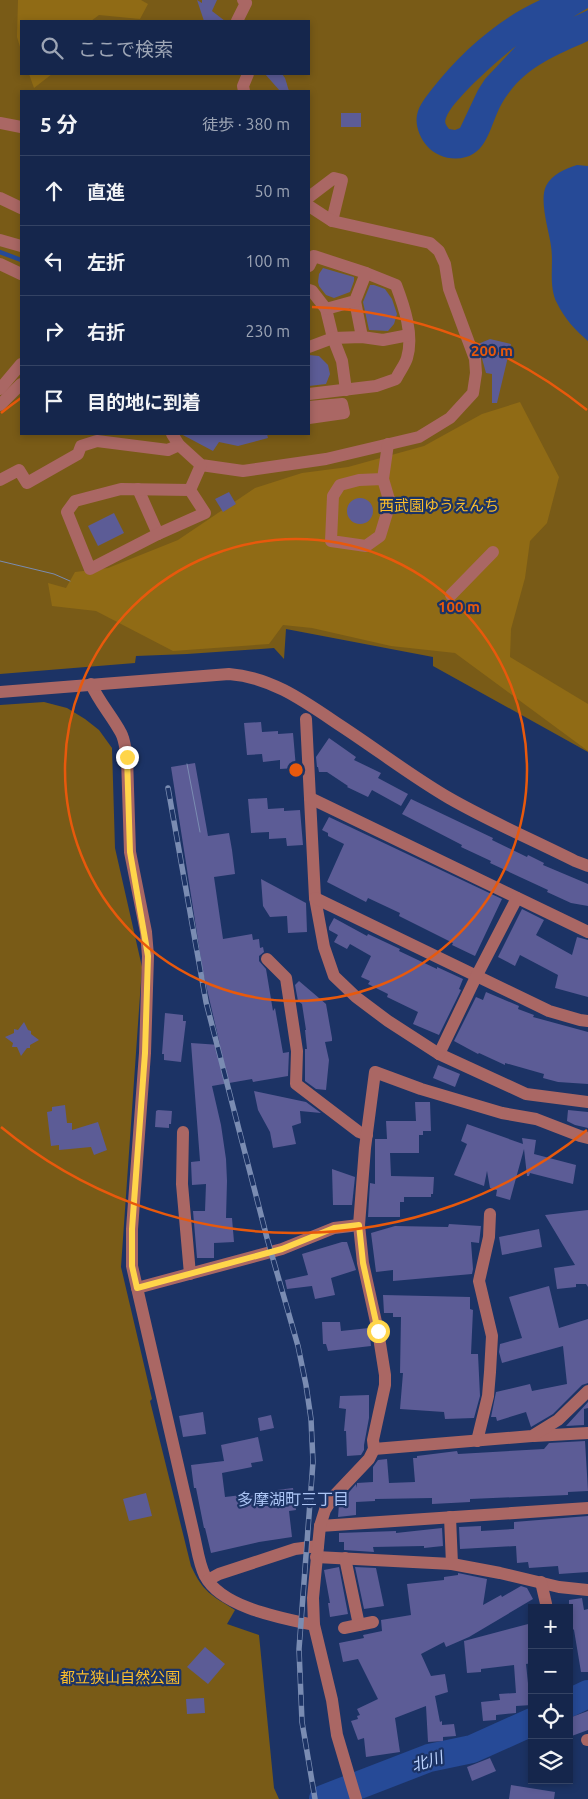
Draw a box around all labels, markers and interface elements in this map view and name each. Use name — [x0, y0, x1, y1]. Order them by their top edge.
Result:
search box — [20, 20, 310, 75]
icon: search — [38, 34, 66, 62]
text: ここで検索 — [78, 38, 173, 60]
text: 5 分 — [40, 112, 78, 136]
text: 徒歩 · 380 m — [202, 115, 290, 133]
icon: ahead — [40, 177, 68, 205]
text: 直進 — [87, 181, 125, 203]
text: 50 m — [254, 182, 290, 200]
icon: left — [40, 247, 68, 275]
text: 左折 — [87, 251, 125, 273]
text: 100 m — [245, 252, 290, 270]
icon: right — [40, 317, 68, 345]
text: 右折 — [87, 321, 125, 343]
text: 230 m — [245, 322, 290, 340]
text: 200 m — [471, 342, 513, 359]
icon: arrive — [40, 387, 68, 415]
text: 目的地に到着 — [87, 391, 201, 413]
park label: 西武園ゆうえんち — [379, 497, 499, 514]
text: 100 m — [438, 598, 480, 615]
route end — [116, 746, 139, 769]
centre of rings — [287, 761, 305, 779]
route start — [367, 1320, 390, 1343]
district label: 多摩湖町三丁目 — [237, 1490, 349, 1508]
map controls — [528, 1604, 573, 1784]
button: + — [528, 1604, 573, 1649]
button: − — [528, 1649, 573, 1694]
park label: 都立狭山自然公園 — [60, 1669, 180, 1686]
button: locate — [528, 1694, 573, 1739]
button: layers — [528, 1739, 573, 1784]
water label: 北川 — [409, 1747, 447, 1774]

